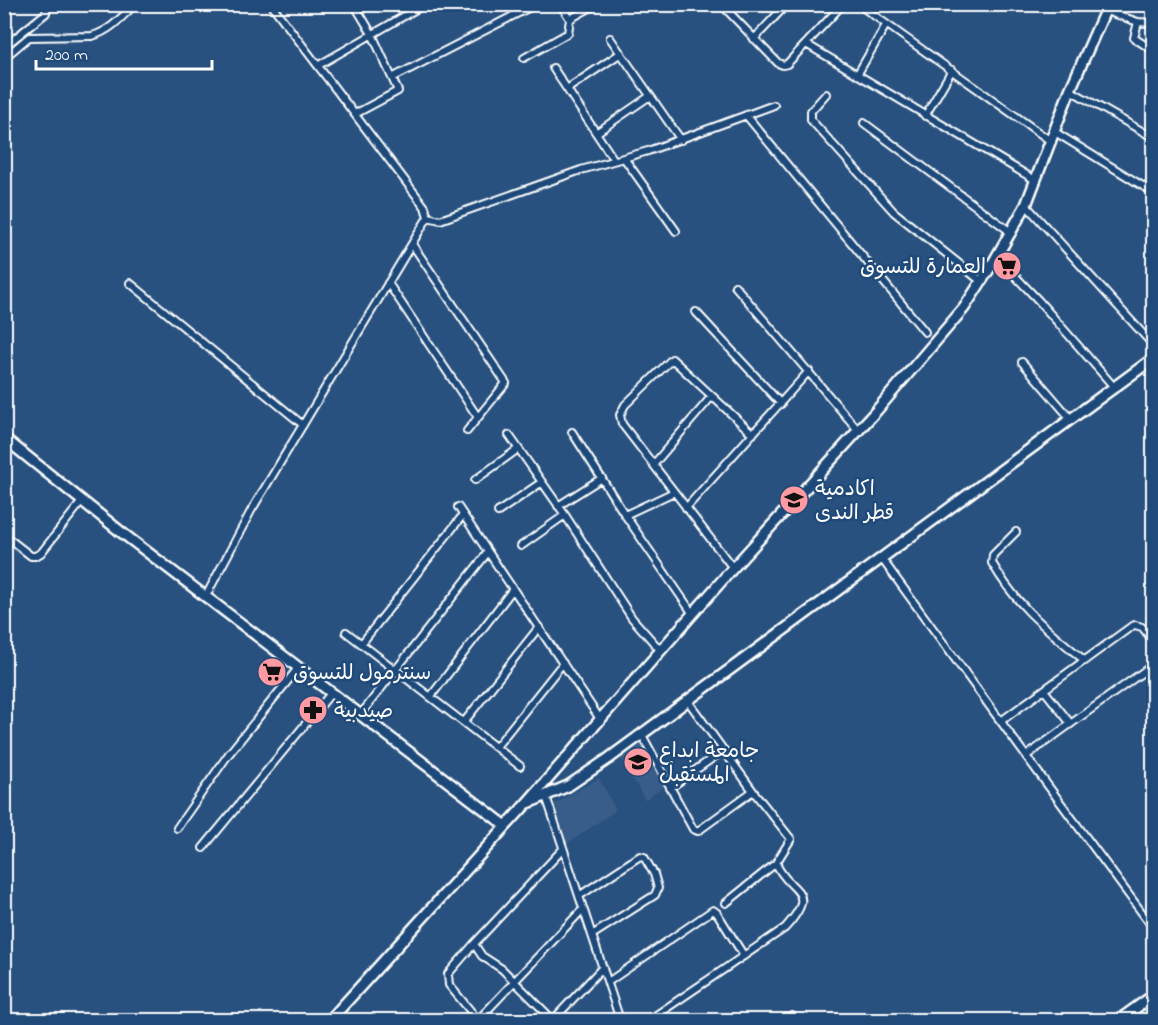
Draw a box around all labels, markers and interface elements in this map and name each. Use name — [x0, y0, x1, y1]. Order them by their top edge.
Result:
scale bar — [36, 33, 212, 71]
text: 200 m — [45, 43, 88, 69]
supermarket icon: العمارة للتسوق — [991, 250, 1023, 282]
place label: العمارة للتسوق — [860, 253, 986, 283]
place label: اكادمية قطر الندى — [815, 475, 894, 529]
school or university icon: اكادمية قطر الندى — [778, 484, 810, 516]
supermarket icon: سنترمول للتسوق — [256, 656, 288, 688]
place label: سنترمول للتسوق — [293, 659, 431, 689]
pharmacy icon: صيدبية — [297, 694, 329, 726]
place label: صيدبية — [334, 697, 393, 727]
place label: جامعة ابداع المستقبل — [659, 737, 759, 791]
school or university icon: جامعة ابداع المستقبل — [622, 746, 654, 778]

